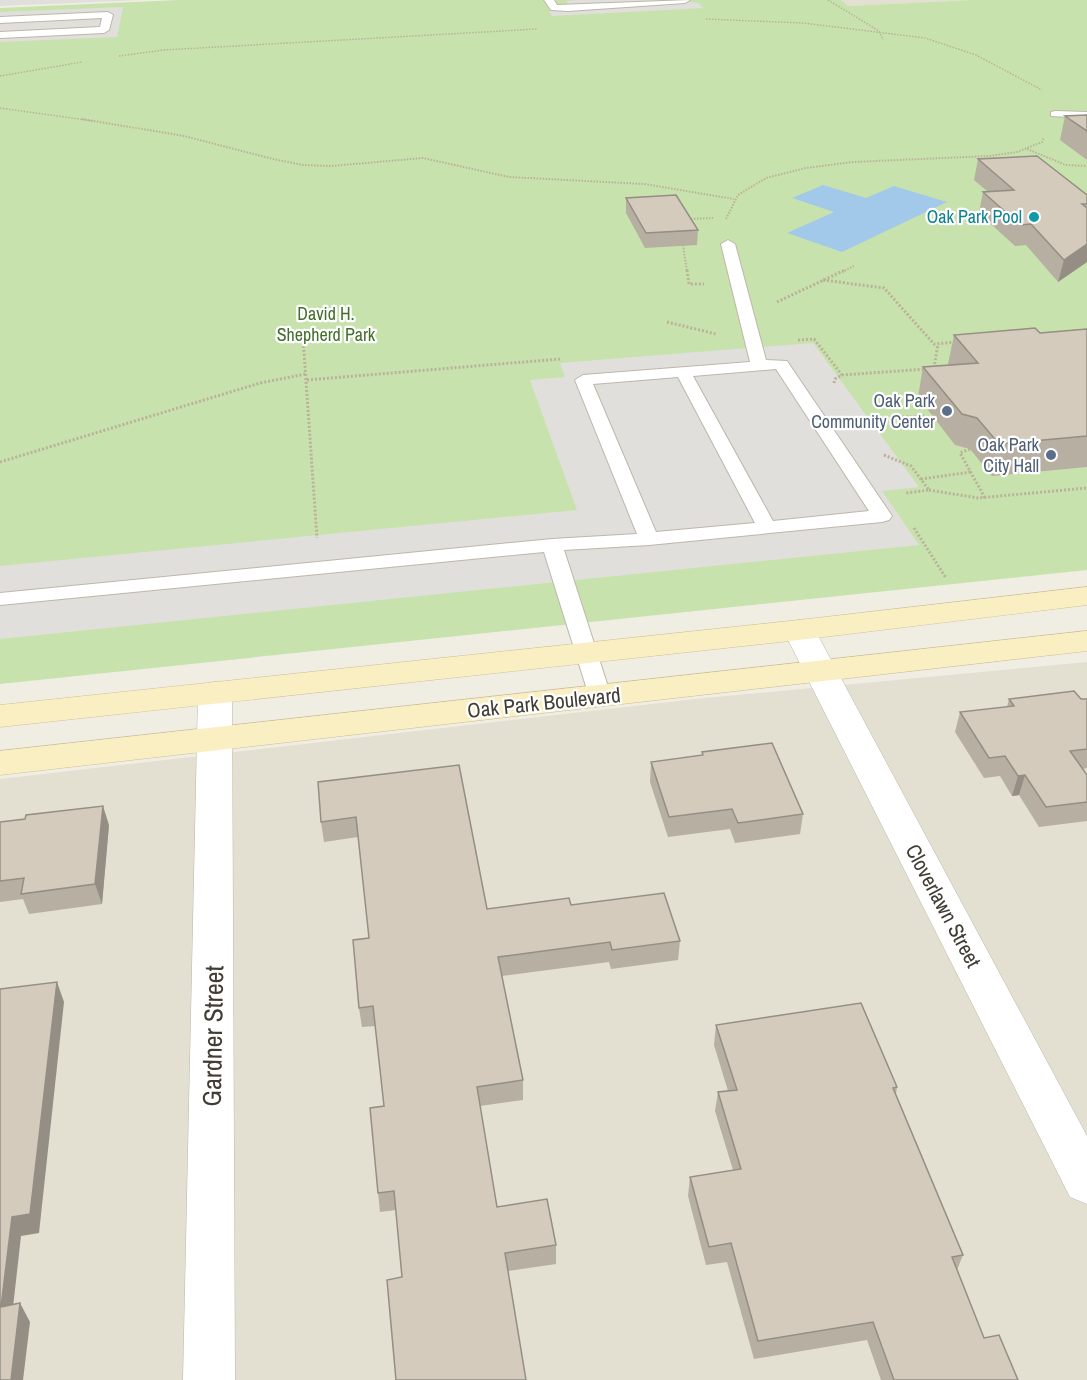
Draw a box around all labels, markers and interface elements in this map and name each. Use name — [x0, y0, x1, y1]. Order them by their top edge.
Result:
place label: Oak Park Pool — [927, 204, 1022, 229]
marker: Oak Park Pool — [1027, 210, 1041, 224]
park label: David H. Shepherd Park — [277, 301, 376, 347]
place label: Oak Park Community Center — [811, 388, 936, 434]
marker: Oak Park Community Center — [940, 404, 954, 418]
place label: Oak Park City Hall — [977, 432, 1040, 478]
marker: Oak Park City Hall — [1044, 448, 1058, 462]
street label: Oak Park Boulevard — [466, 680, 622, 725]
street label: Cloverlawn Street — [899, 839, 988, 973]
street label: Gardner Street — [194, 965, 231, 1107]

